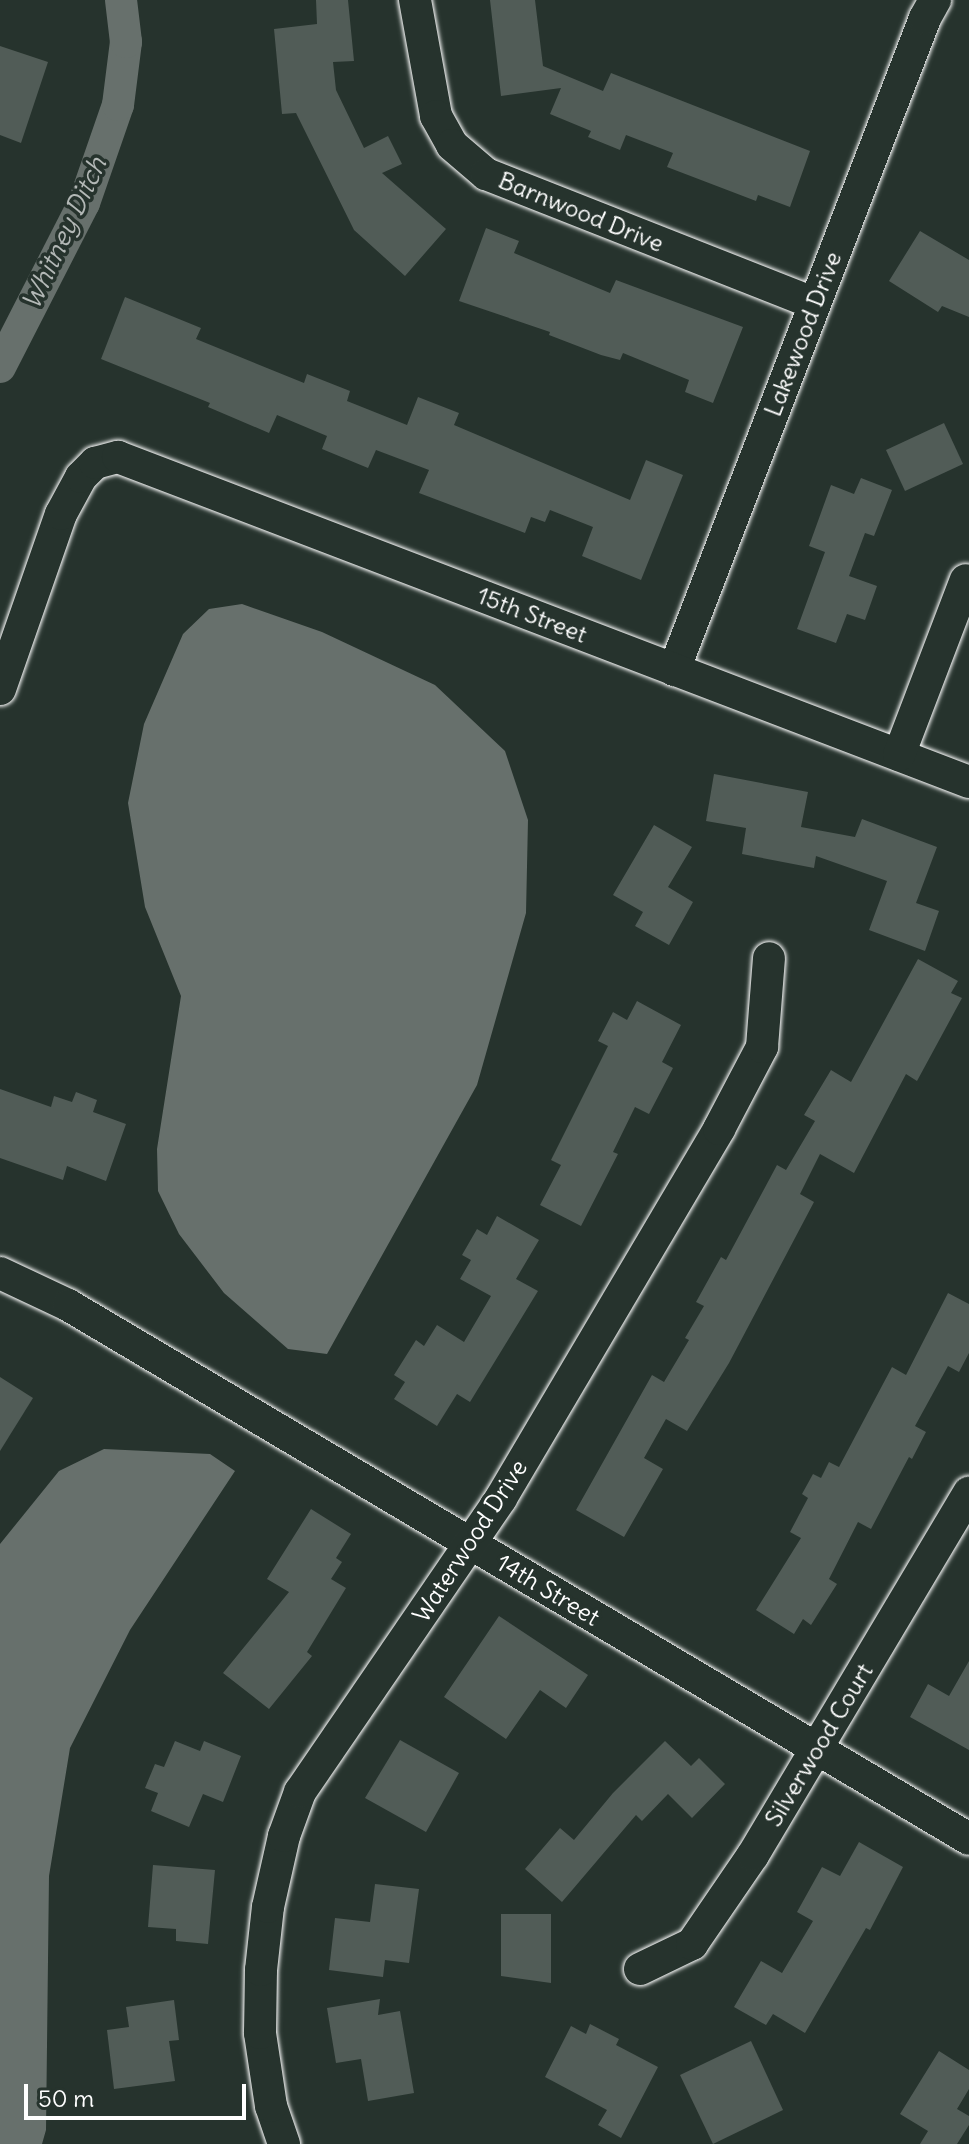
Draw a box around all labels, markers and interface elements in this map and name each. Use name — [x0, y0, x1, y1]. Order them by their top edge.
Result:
water label: Whitney Ditch — [15, 152, 113, 314]
street label: Barnwood Drive — [494, 166, 668, 258]
street label: Lakewood Drive — [758, 248, 848, 420]
street label: 15th Street — [473, 581, 591, 649]
street label: Waterwood Drive — [407, 1454, 533, 1628]
street label: 14th Street — [491, 1548, 605, 1632]
street label: Silverwood Court — [759, 1658, 879, 1832]
scale bar — [28, 2068, 250, 2118]
text: 50 m — [38, 2083, 94, 2113]

